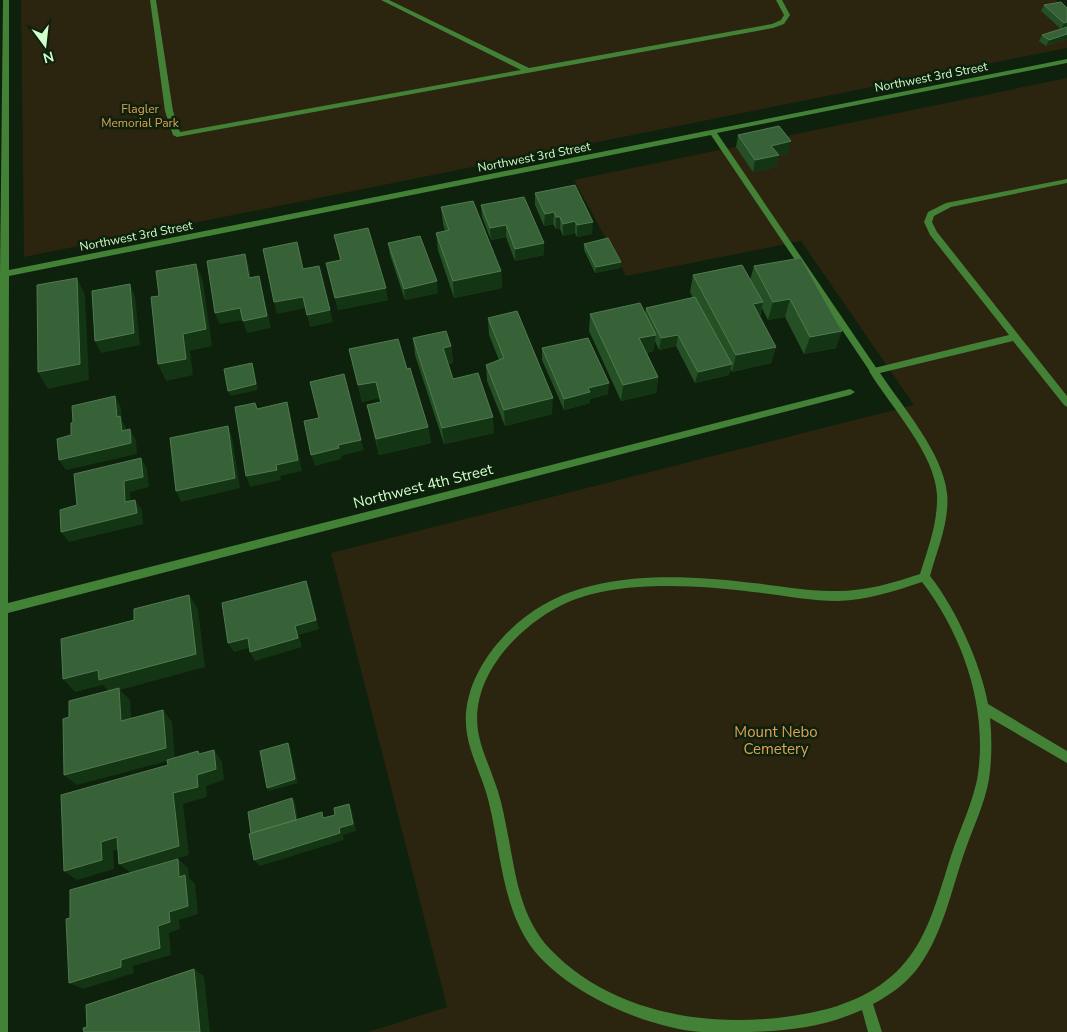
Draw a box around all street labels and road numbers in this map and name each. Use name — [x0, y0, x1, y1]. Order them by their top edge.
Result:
street label: Northwest 3rd Street — [873, 58, 990, 96]
street label: Northwest 3rd Street — [476, 138, 593, 176]
street label: Northwest 3rd Street — [78, 217, 195, 255]
street label: Northwest 4th Street — [351, 459, 496, 513]

